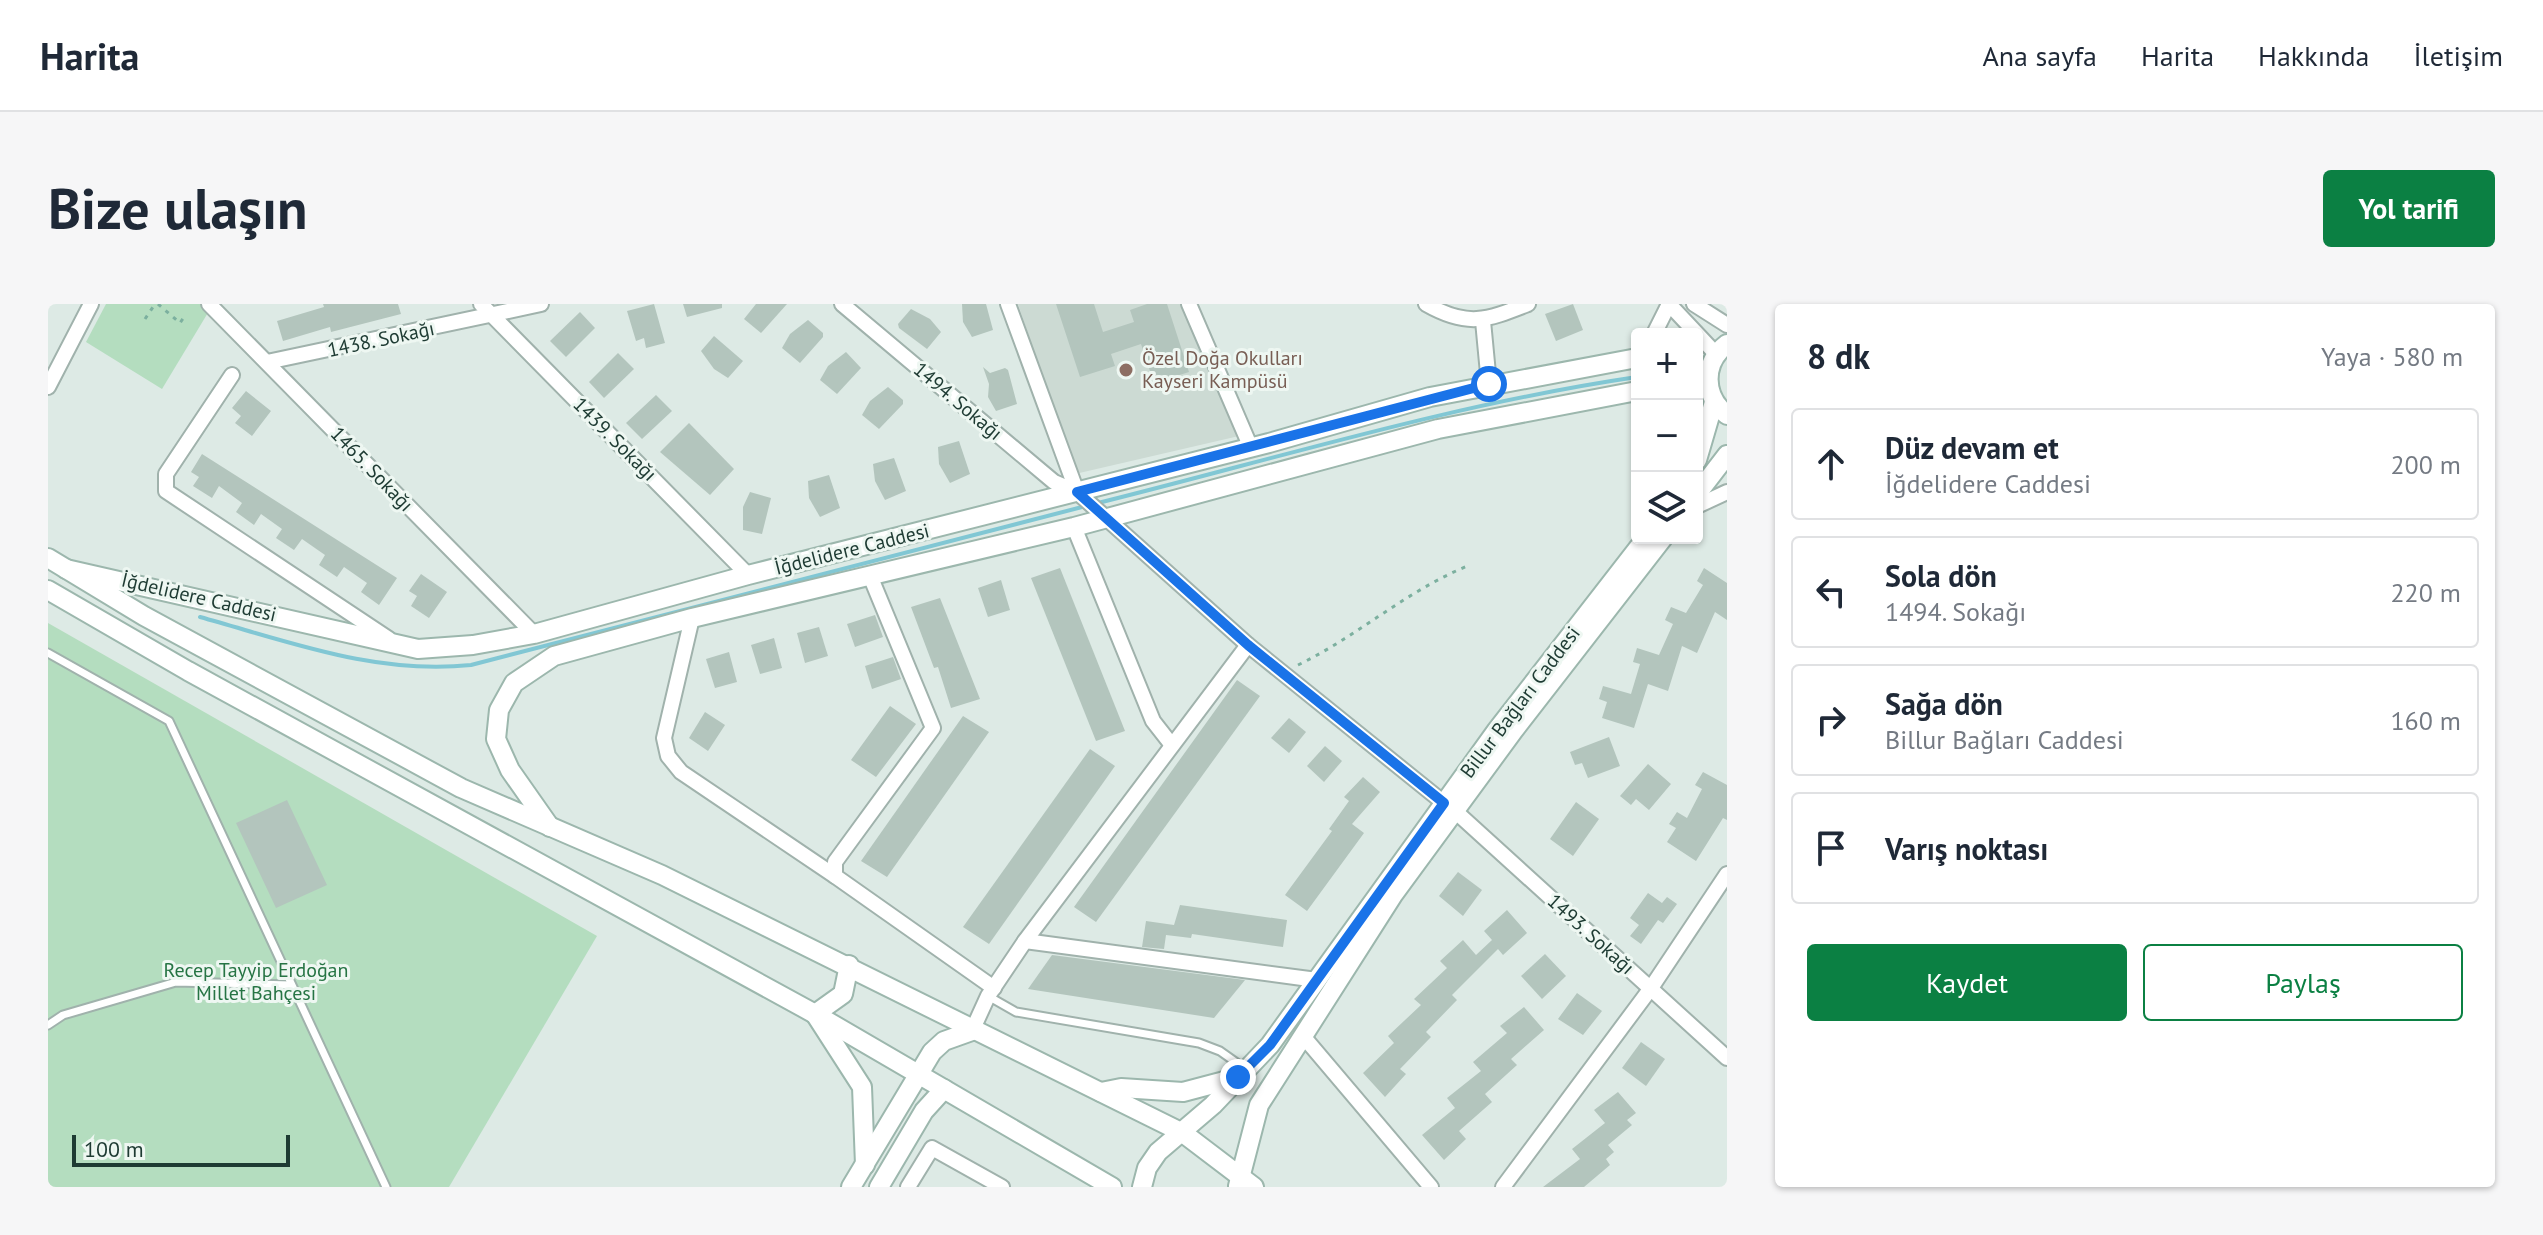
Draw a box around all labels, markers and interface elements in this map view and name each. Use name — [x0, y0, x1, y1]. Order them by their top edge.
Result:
text: Harita — [40, 31, 139, 80]
text: Ana sayfa — [1982, 37, 2097, 74]
text: Harita — [2141, 37, 2214, 74]
text: Hakkında — [2258, 37, 2369, 74]
text: İletişim — [2413, 37, 2503, 74]
button: Yol tarifi — [2323, 170, 2495, 247]
text: Bize ulaşın — [48, 172, 308, 244]
street label: 1438. Sokağı — [325, 315, 437, 363]
map controls — [1631, 328, 1703, 544]
button: + — [1631, 328, 1703, 400]
text: 8 dk — [1807, 334, 1870, 378]
text: Yaya · 580 m — [2321, 340, 2463, 373]
place label: Özel Doğa Okulları Kayseri Kampüsü — [1142, 345, 1303, 394]
street label: 1494. Sokağı — [908, 356, 1008, 446]
marker: Özel Doğa Okulları Kayseri Kampüsü — [1117, 361, 1135, 379]
route start — [1471, 366, 1507, 402]
street label: 1439. Sokağı — [567, 391, 663, 487]
button: − — [1631, 400, 1703, 472]
street label: 1465. Sokağı — [325, 421, 419, 517]
text: Düz devam et — [1885, 428, 2059, 467]
icon: ahead — [1809, 442, 1853, 486]
text: 200 m — [2390, 448, 2461, 481]
text: İğdelidere Caddesi — [1885, 467, 2091, 500]
button: layers — [1631, 472, 1703, 544]
street label: İğdelidere Caddesi — [772, 517, 932, 581]
text: Sola dön — [1885, 556, 1997, 595]
street label: İğdelidere Caddesi — [119, 567, 279, 627]
icon: left — [1809, 570, 1853, 614]
text: 220 m — [2390, 576, 2461, 609]
text: 1494. Sokağı — [1885, 595, 2026, 628]
street label: Billur Bağları Caddesi — [1454, 621, 1586, 783]
text: Sağa dön — [1885, 684, 2003, 723]
icon: right — [1809, 698, 1853, 742]
text: 160 m — [2390, 704, 2461, 737]
text: Billur Bağları Caddesi — [1885, 723, 2124, 756]
icon: arrive — [1809, 826, 1853, 870]
text: Varış noktası — [1885, 829, 2048, 868]
street label: 1493. Sokağı — [1542, 888, 1640, 980]
button: Kaydet — [1807, 944, 2127, 1021]
button: Paylaş — [2143, 944, 2463, 1021]
park label: Recep Tayyip Erdoğan Millet Bahçesi — [164, 957, 348, 1006]
route end — [1220, 1059, 1256, 1095]
scale bar — [72, 1131, 290, 1167]
text: 100 m — [84, 1135, 144, 1163]

